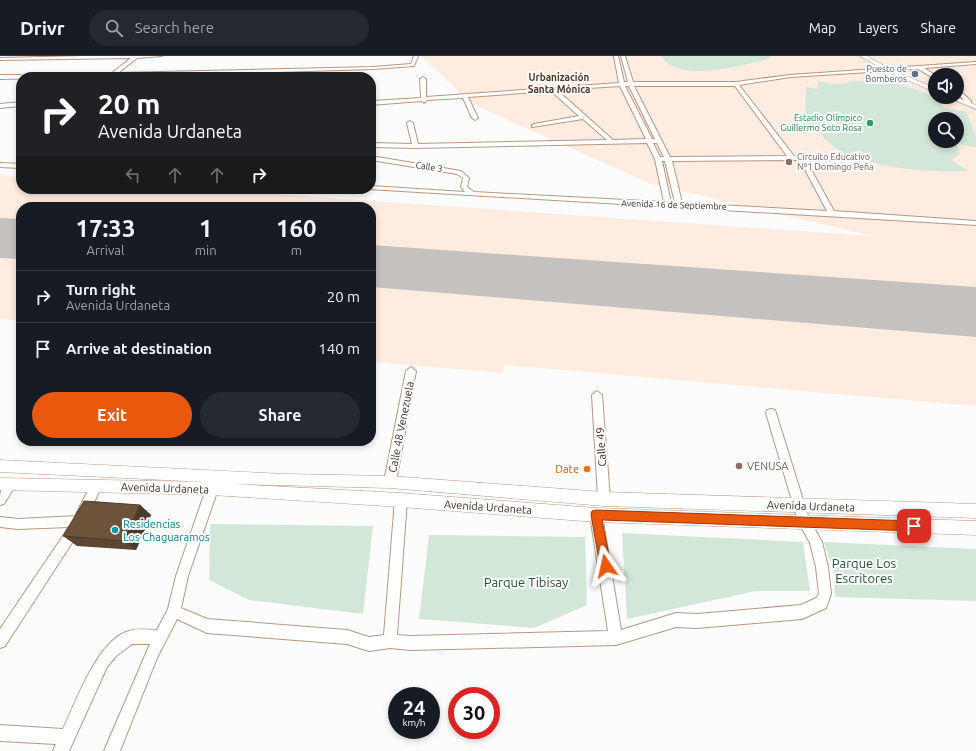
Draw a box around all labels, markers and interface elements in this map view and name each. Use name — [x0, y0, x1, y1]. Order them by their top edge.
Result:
search box — [89, 10, 369, 46]
text: Drivr — [20, 17, 65, 39]
icon: search — [103, 17, 125, 39]
text: Search here — [135, 19, 214, 36]
text: Map — [809, 20, 836, 36]
text: Layers — [858, 20, 898, 36]
text: Share — [920, 20, 956, 36]
place label: Puesto de Bomberos — [865, 64, 907, 84]
map controls — [928, 68, 964, 148]
button: sound — [928, 68, 964, 104]
marker: Puesto de Bomberos — [910, 69, 920, 79]
district label: Urbanización Santa Mónica — [528, 72, 590, 95]
icon: right — [32, 88, 84, 140]
text: 20 m — [98, 88, 160, 119]
button: search — [928, 112, 964, 148]
place label: Estadio Olímpico Guillermo Soto Rosa — [780, 113, 862, 133]
marker: Estadio Olímpico Guillermo Soto Rosa — [865, 118, 875, 128]
text: Avenida Urdaneta — [98, 121, 242, 141]
place label: Circuito Educativo Nº1 Domingo Peña — [797, 152, 874, 172]
marker: Circuito Educativo Nº1 Domingo Peña — [784, 157, 794, 167]
street label: Calle 3 — [415, 160, 443, 174]
icon: left — [122, 164, 144, 186]
icon: ahead — [164, 164, 186, 186]
icon: ahead — [206, 164, 228, 186]
icon: right — [248, 164, 270, 186]
street label: Avenida 16 de Septiembre — [621, 198, 727, 212]
text: 17:33 — [75, 215, 135, 242]
text: 1 — [199, 215, 212, 242]
text: 160 — [276, 215, 317, 242]
text: Arrival — [86, 243, 124, 257]
text: min — [195, 243, 217, 257]
text: m — [291, 243, 302, 257]
text: Turn right — [66, 281, 136, 298]
icon: right — [32, 286, 54, 308]
text: 20 m — [327, 288, 360, 305]
text: Avenida Urdaneta — [66, 298, 170, 312]
icon: arrive — [32, 338, 54, 360]
text: Arrive at destination — [66, 340, 212, 357]
text: 140 m — [318, 340, 360, 357]
street label: Calle 48 Venezuela — [386, 380, 416, 474]
button: Exit — [32, 392, 192, 438]
button: Share — [200, 392, 360, 438]
street label: Calle 49 — [594, 427, 608, 467]
place label: VENUSA — [747, 460, 789, 472]
marker: VENUSA — [734, 461, 744, 471]
place label: Date — [555, 463, 579, 475]
marker: Date — [582, 464, 592, 474]
street label: Avenida Urdaneta — [121, 480, 209, 496]
street label: Avenida Urdaneta — [444, 498, 532, 516]
street label: Avenida Urdaneta — [767, 498, 855, 514]
pin — [897, 509, 931, 543]
icon: arrive — [903, 515, 925, 537]
place label: Residencias Los Chaguaramos — [123, 518, 210, 543]
marker: Residencias Los Chaguaramos — [110, 525, 120, 535]
position arrow — [585, 545, 627, 587]
park label: Parque Los Escritores — [832, 556, 896, 585]
park label: Parque Tibisay — [484, 575, 568, 589]
speed limit sign: 30 — [448, 687, 500, 739]
text: 24 — [403, 696, 425, 719]
text: km/h — [402, 717, 426, 728]

